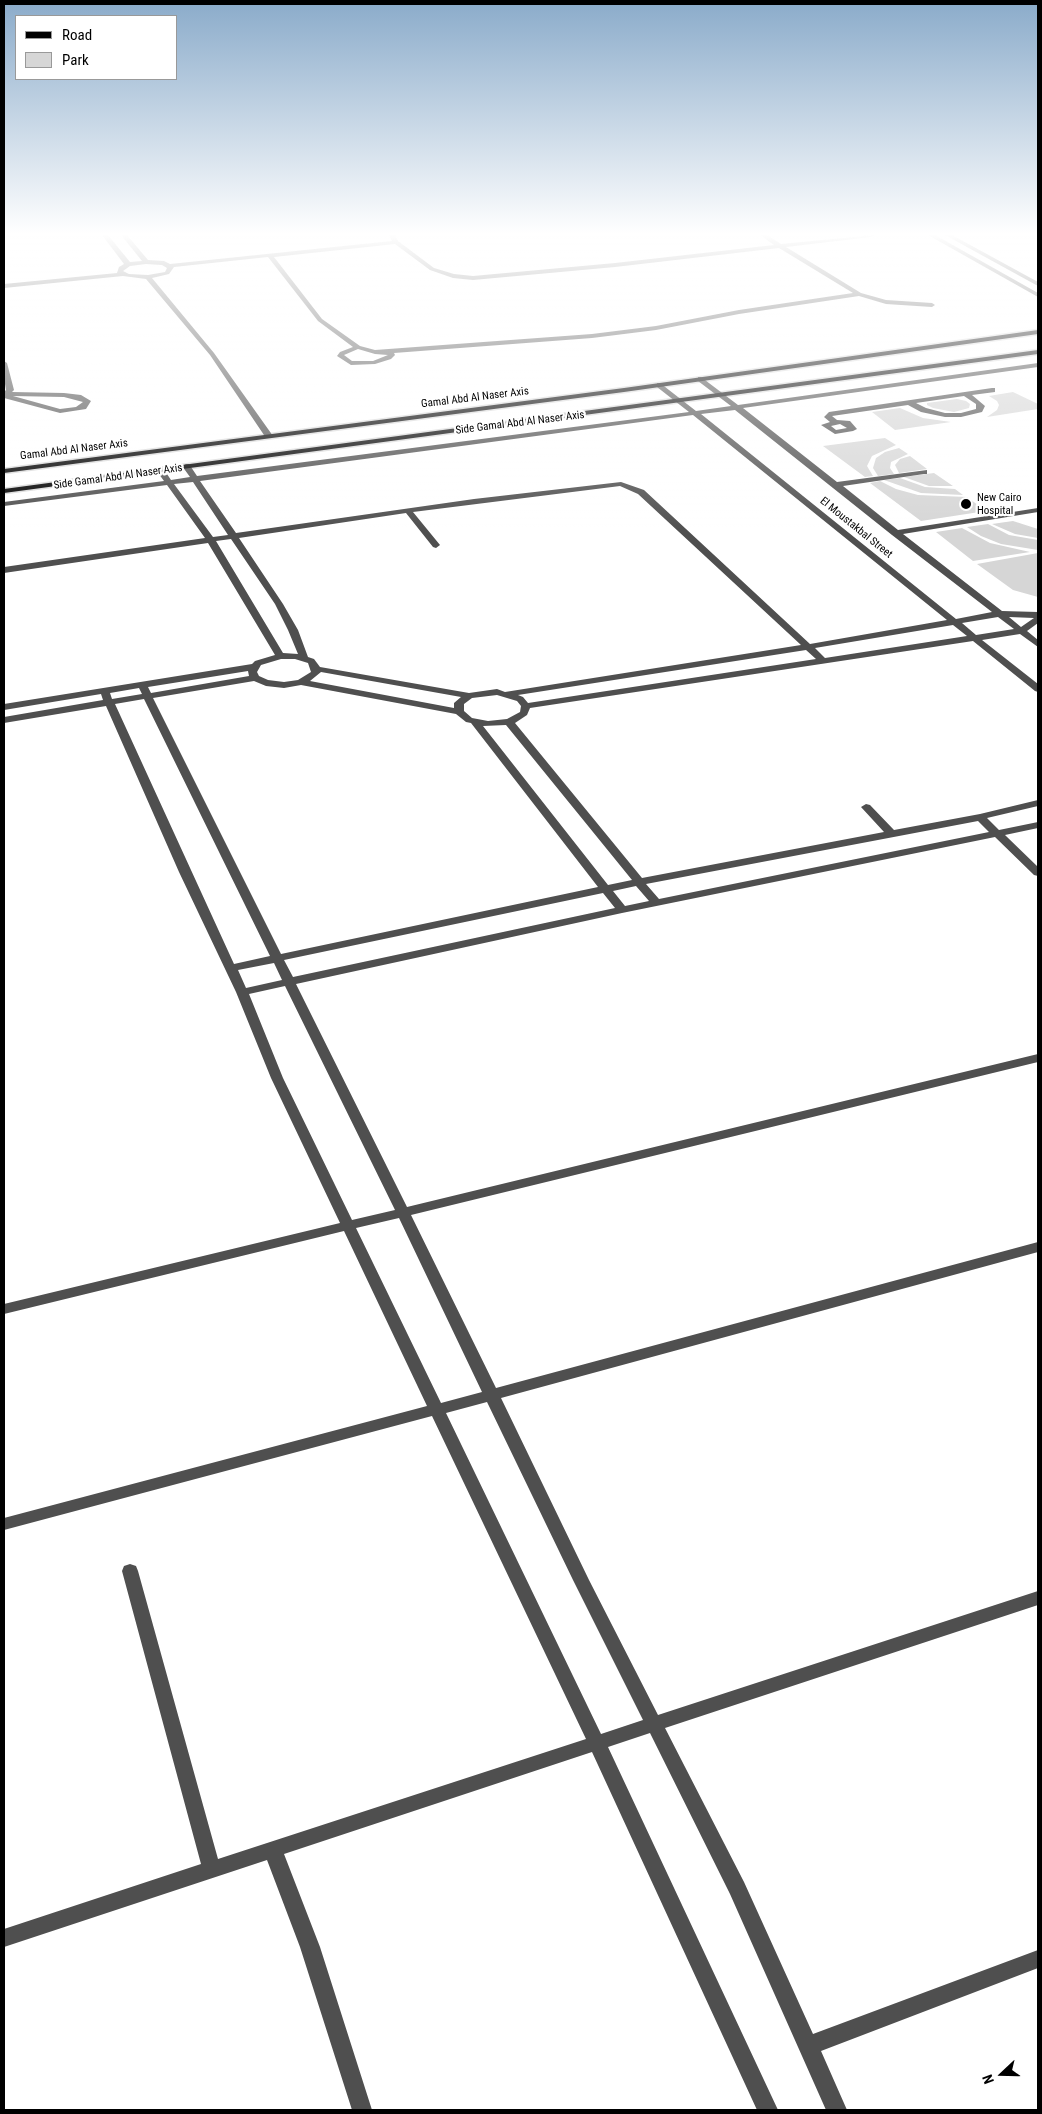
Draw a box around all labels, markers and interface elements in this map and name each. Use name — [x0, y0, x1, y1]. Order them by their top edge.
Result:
legend — [15, 15, 178, 80]
text: Road — [62, 26, 92, 44]
text: Park — [62, 51, 89, 69]
street label: Gamal Abd Al Naser Axis — [420, 385, 530, 411]
street label: Side Gamal Abd Al Naser Axis — [455, 409, 585, 437]
street label: Gamal Abd Al Naser Axis — [19, 437, 129, 463]
street label: Side Gamal Abd Al Naser Axis — [53, 461, 183, 493]
place label: New Cairo Hospital — [977, 491, 1021, 517]
street label: El Moustakbal Street — [817, 495, 895, 561]
marker: New Cairo Hospital — [959, 497, 973, 511]
north arrow — [977, 2049, 1027, 2099]
text: N — [979, 2073, 997, 2086]

